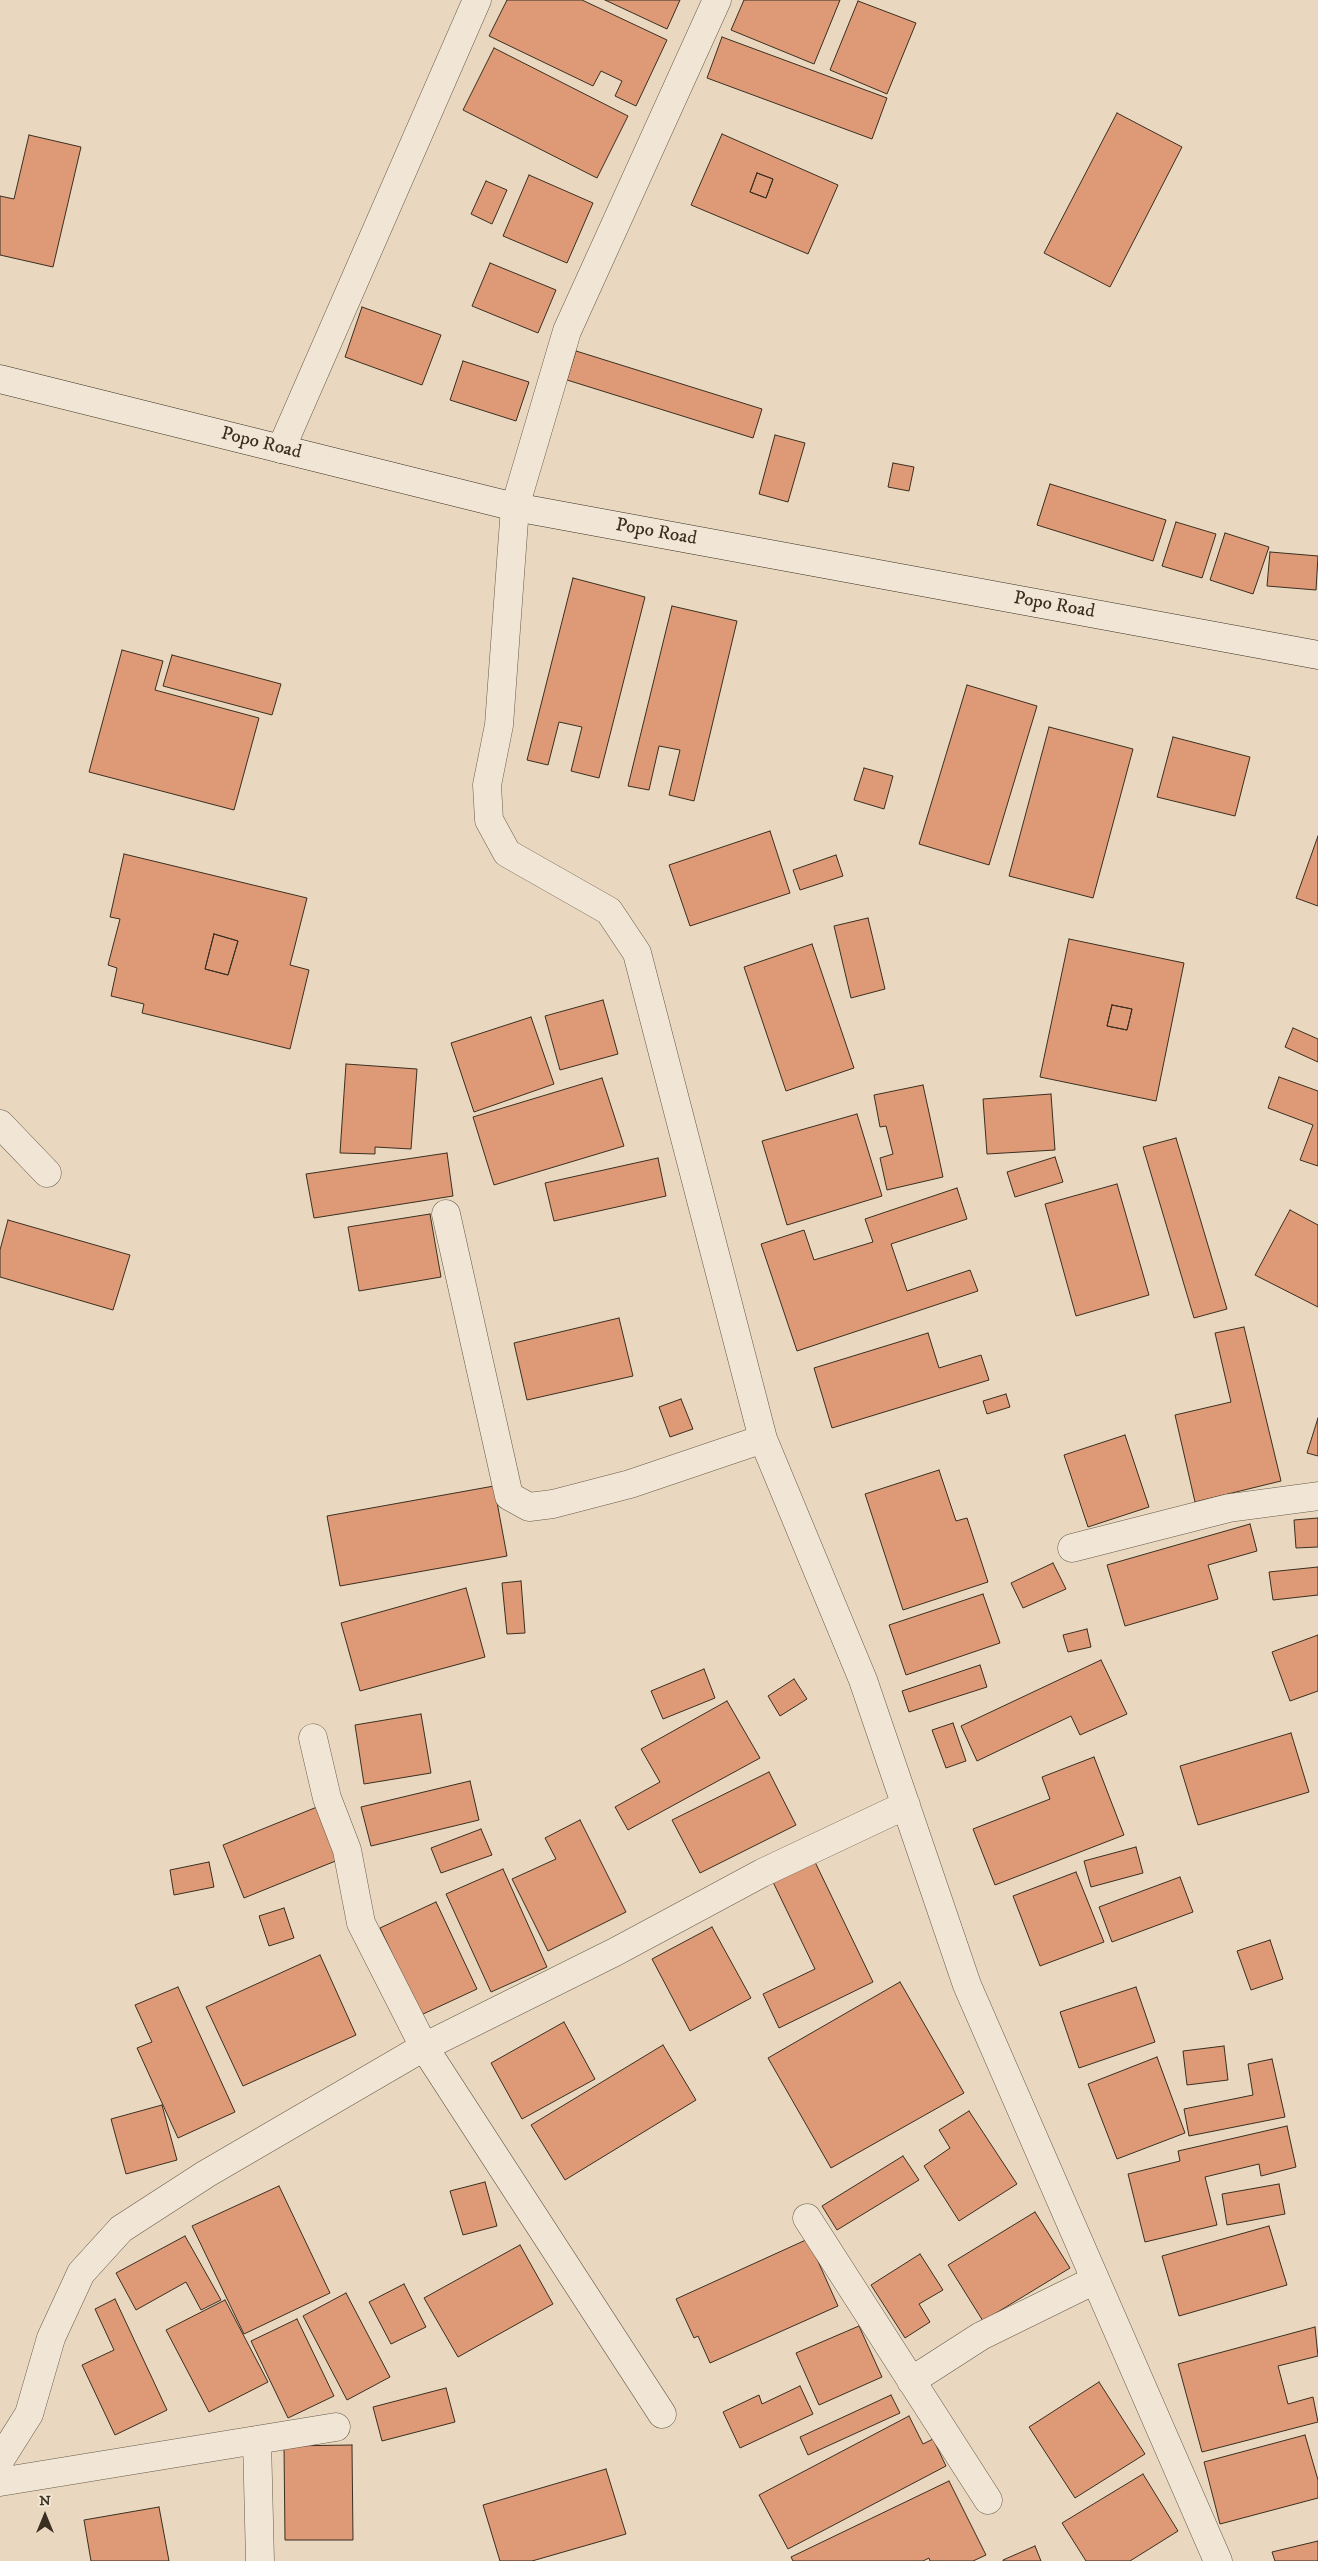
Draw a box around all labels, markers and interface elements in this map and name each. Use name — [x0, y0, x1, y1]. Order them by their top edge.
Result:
street label: Popo Road — [218, 423, 304, 465]
street label: Popo Road — [614, 515, 698, 551]
street label: Popo Road — [1012, 588, 1096, 624]
north arrow — [20, 2491, 70, 2541]
text: N — [39, 2492, 51, 2510]

